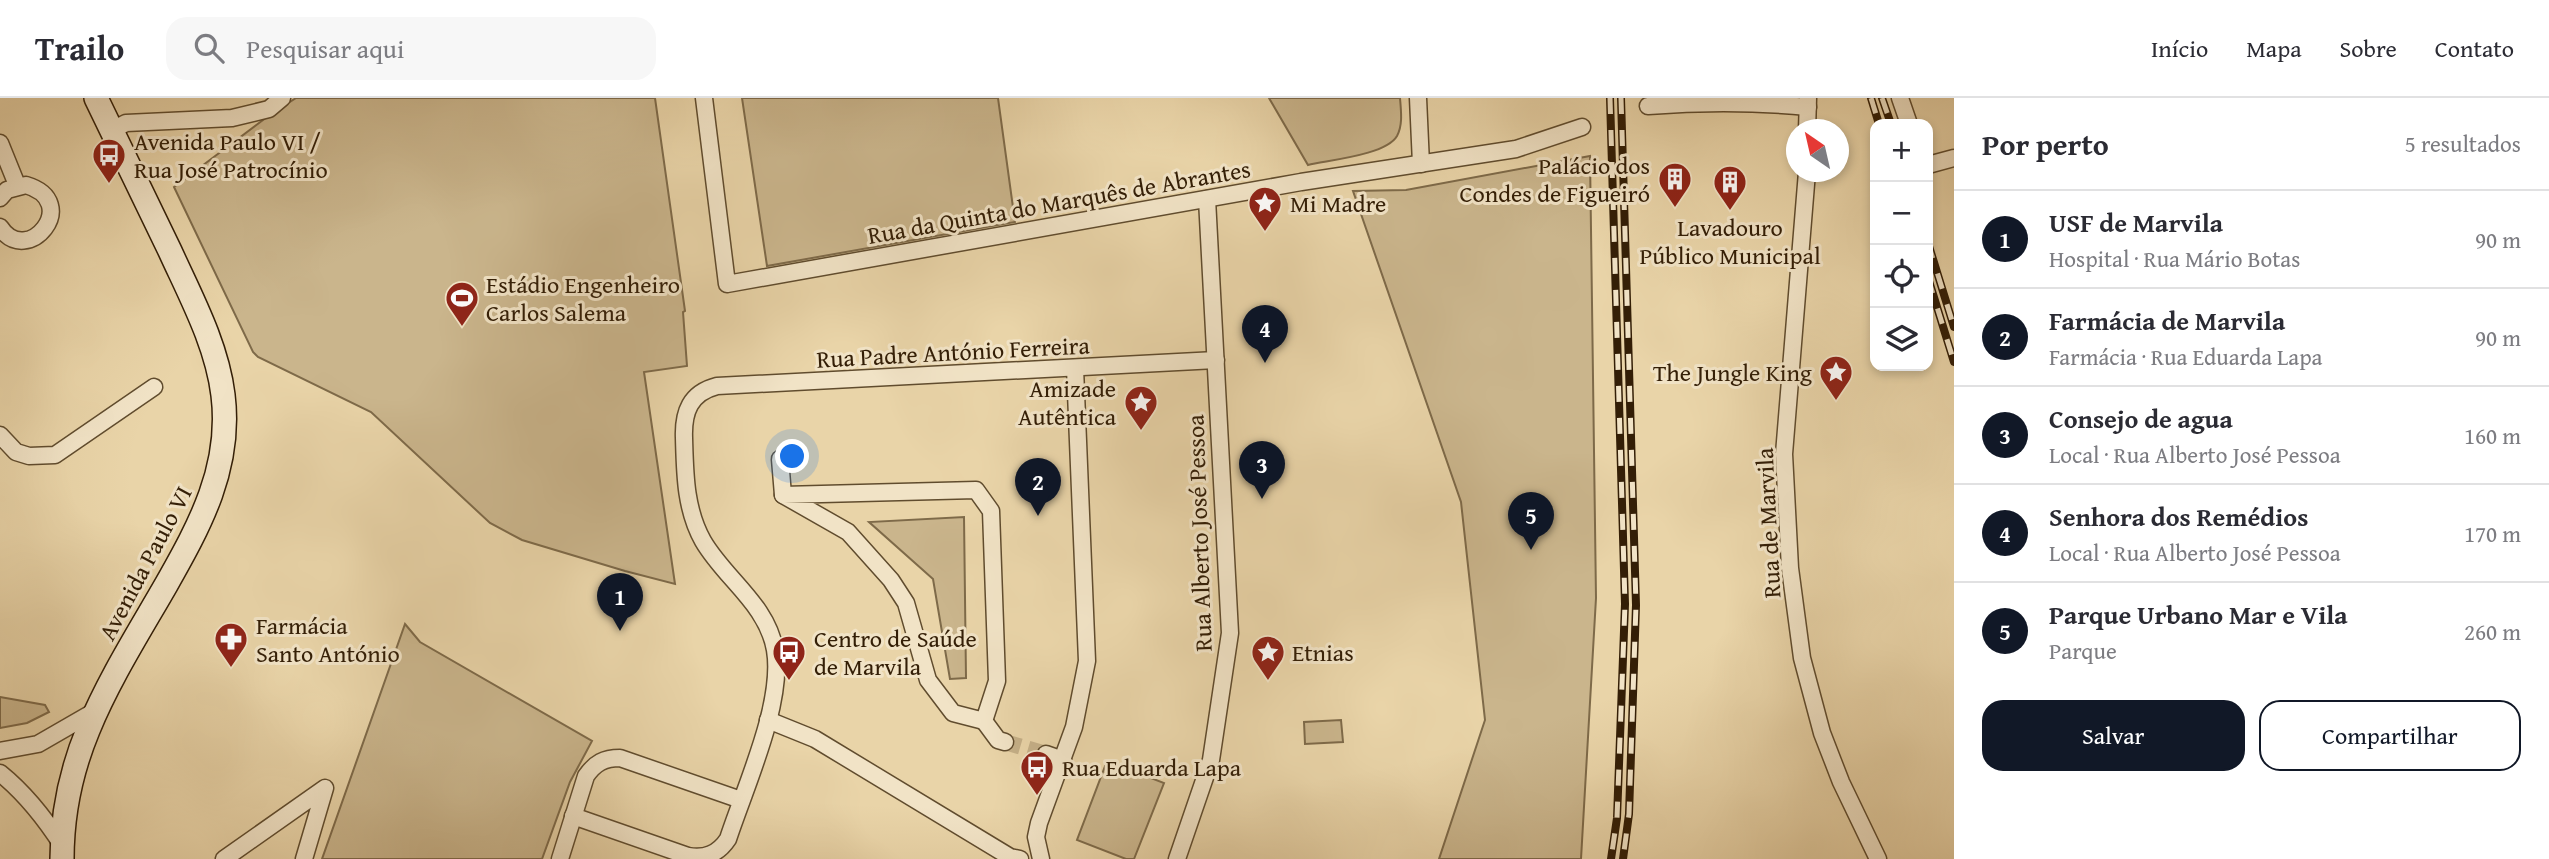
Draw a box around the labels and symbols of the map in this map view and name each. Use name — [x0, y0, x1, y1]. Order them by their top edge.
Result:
north arrow — [1786, 119, 1849, 182]
place label: Avenida Paulo VI / Rua José Patrocínio — [134, 124, 328, 187]
bus stop icon: Avenida Paulo VI / Rua José Patrocínio — [90, 136, 128, 185]
place label: Palácio dos Condes de Figueiró — [1459, 148, 1650, 211]
street label: Rua da Quinta do Marquês de Abrantes — [865, 151, 1253, 253]
building icon: Palácio dos Condes de Figueiró — [1656, 160, 1694, 209]
building icon: Lavadouro Público Municipal — [1711, 163, 1749, 212]
place icon: Mi Madre — [1246, 184, 1284, 233]
place label: Mi Madre — [1290, 186, 1386, 221]
place label: Lavadouro Público Municipal — [1639, 210, 1821, 273]
place label: Estádio Engenheiro Carlos Salema — [486, 267, 680, 330]
sports icon: Estádio Engenheiro Carlos Salema — [443, 279, 481, 328]
pin: 4 — [1242, 305, 1288, 363]
street label: Rua Padre António Ferreira — [816, 327, 1091, 377]
place icon: The Jungle King — [1817, 353, 1855, 402]
place label: The Jungle King — [1653, 355, 1812, 390]
place label: Amizade Autêntica — [1018, 371, 1117, 434]
place icon: Amizade Autêntica — [1122, 383, 1160, 432]
street label: Rua Alberto José Pessoa — [1177, 413, 1221, 652]
your location — [775, 439, 809, 473]
pin: 3 — [1239, 441, 1285, 499]
street label: Rua de Marvila — [1747, 446, 1789, 599]
pin: 2 — [1015, 458, 1061, 516]
street label: Avenida Paulo VI — [90, 480, 200, 646]
pin: 5 — [1508, 492, 1554, 550]
pin: 1 — [597, 573, 643, 631]
place label: Farmácia Santo António — [256, 608, 400, 671]
pharmacy icon: Farmácia Santo António — [212, 620, 250, 669]
place label: Centro de Saúde de Marvila — [814, 621, 977, 684]
bus stop icon: Centro de Saúde de Marvila — [770, 633, 808, 682]
place icon: Etnias — [1249, 633, 1287, 682]
place label: Etnias — [1292, 635, 1354, 670]
bus stop icon: Rua Eduarda Lapa — [1018, 748, 1056, 797]
place label: Rua Eduarda Lapa — [1062, 750, 1242, 785]

